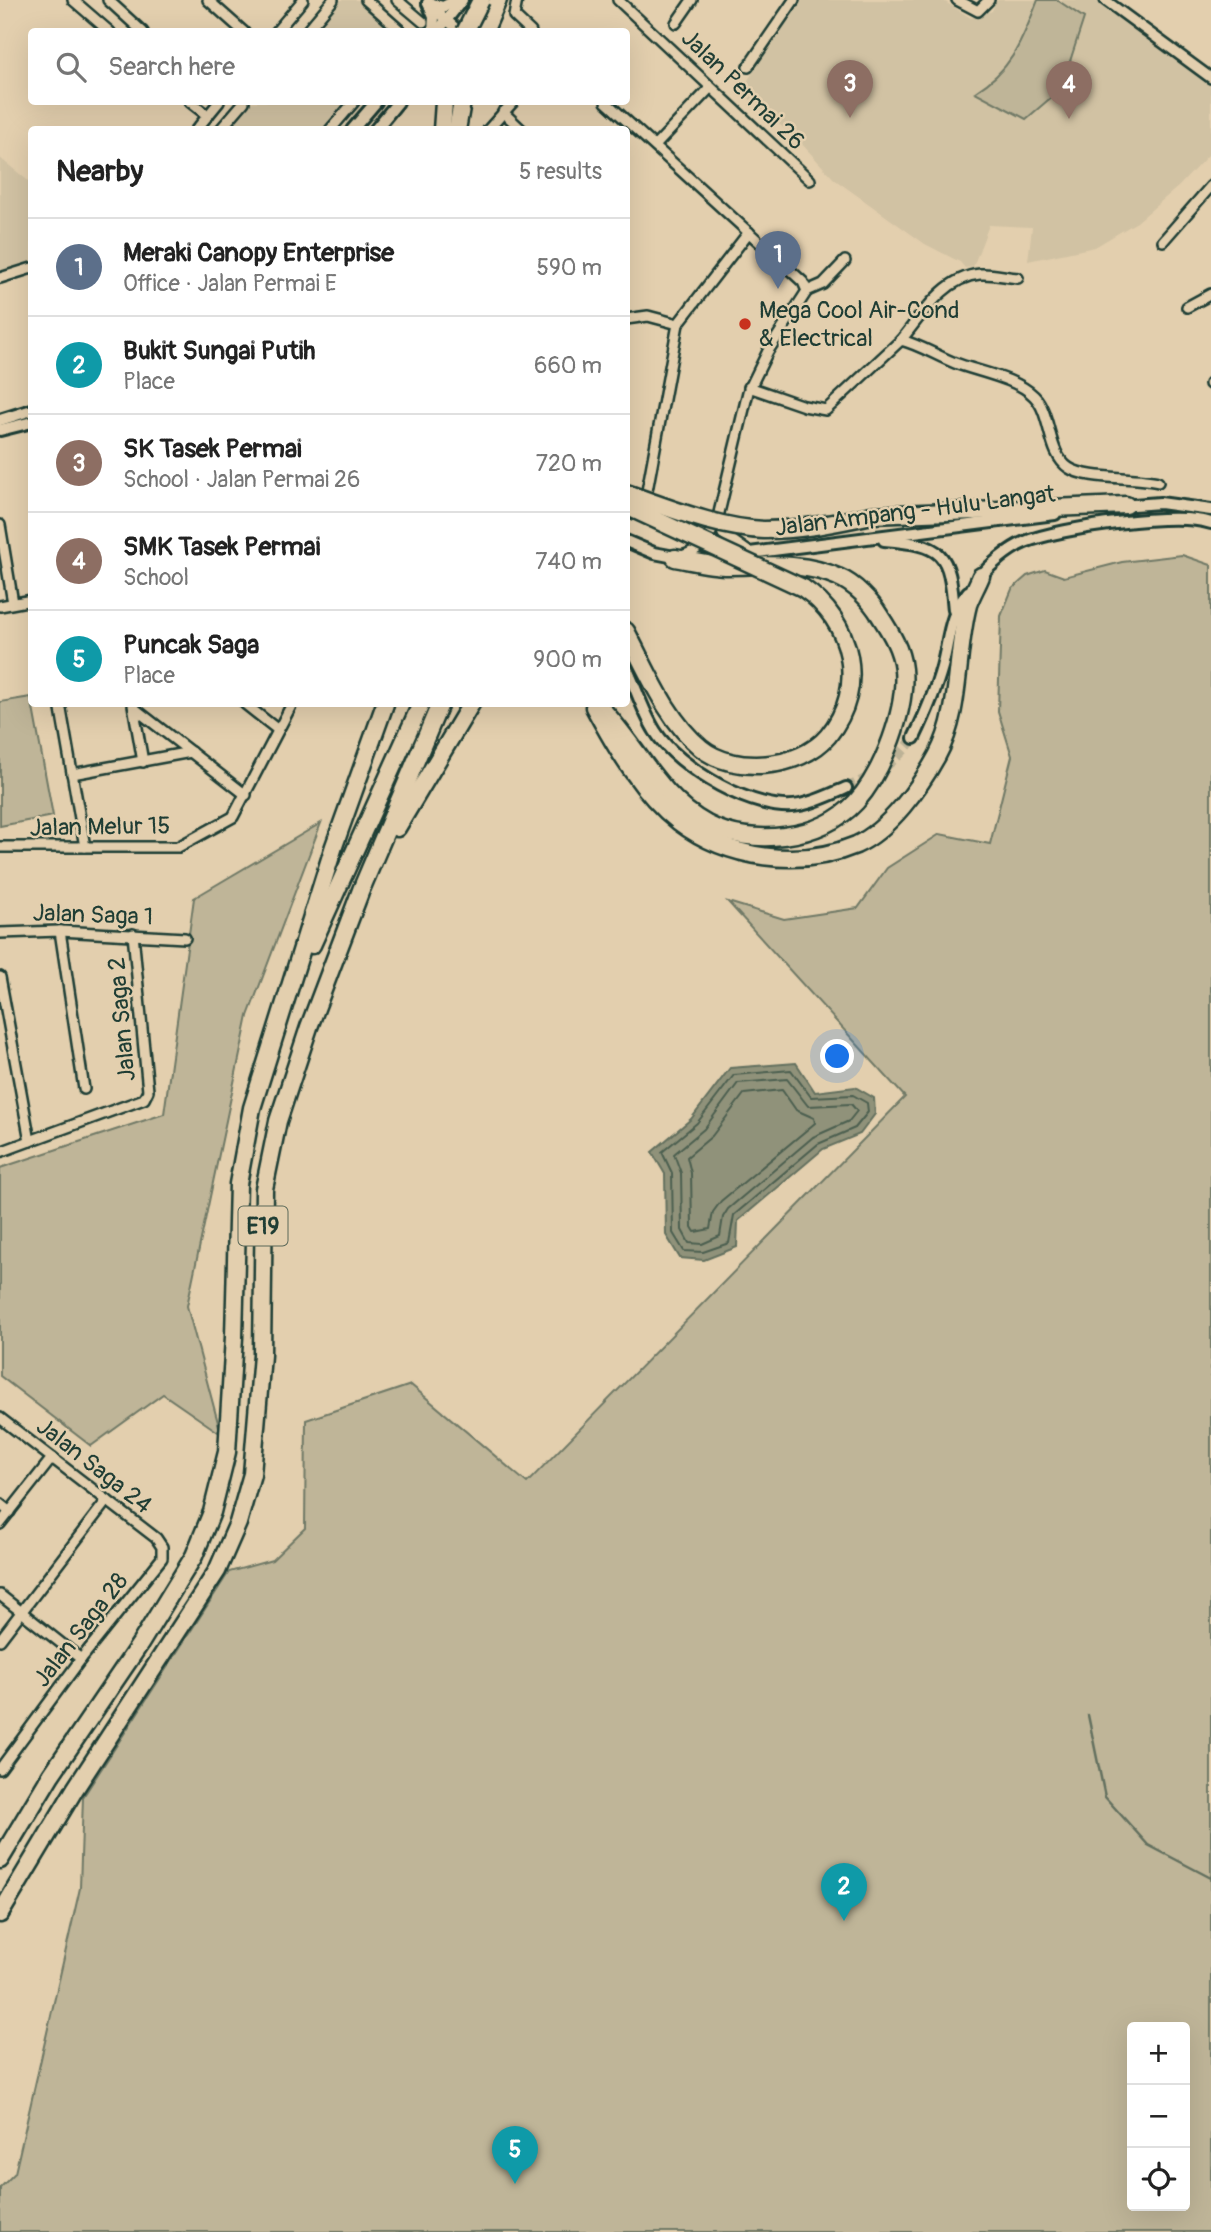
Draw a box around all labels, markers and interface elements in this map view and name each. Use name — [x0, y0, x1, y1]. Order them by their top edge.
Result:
street label: Jalan Permai 26 — [675, 24, 811, 156]
search box — [28, 28, 630, 105]
icon: search — [52, 48, 90, 86]
text: Search here — [108, 51, 235, 83]
pin: 3 — [827, 60, 873, 118]
pin: 4 — [1046, 61, 1092, 119]
text: Nearby — [56, 153, 143, 190]
text: 5 results — [519, 157, 602, 186]
pin: 1 — [755, 231, 801, 289]
text: Meraki Canopy Enterprise — [123, 237, 394, 269]
text: 1 — [75, 253, 84, 282]
text: 590 m — [537, 253, 602, 282]
text: Office · Jalan Permai E — [123, 269, 337, 298]
place label: Mega Cool Air-Cond & Electrical — [759, 296, 960, 353]
marker: Mega Cool Air-Cond & Electrical — [737, 316, 753, 332]
text: Bukit Sungai Putih — [123, 335, 316, 367]
text: 2 — [73, 351, 85, 380]
text: 660 m — [534, 351, 602, 380]
text: Place — [123, 367, 175, 396]
text: SK Tasek Permai — [123, 433, 302, 465]
text: 3 — [73, 449, 85, 478]
text: 720 m — [536, 449, 602, 478]
text: School · Jalan Permai 26 — [123, 465, 360, 494]
street label: Jalan Ampang - Hulu Langat — [773, 479, 1057, 543]
text: SMK Tasek Permai — [123, 531, 320, 563]
text: 4 — [72, 547, 86, 576]
text: 740 m — [535, 547, 602, 576]
text: School — [123, 563, 189, 592]
text: Puncak Saga — [123, 629, 259, 661]
text: 5 — [73, 645, 85, 674]
text: 900 m — [533, 645, 602, 674]
text: Place — [123, 661, 175, 690]
street label: Jalan Melur 15 — [29, 811, 171, 843]
street label: Jalan Saga 1 — [32, 898, 154, 932]
street label: Jalan Saga 2 — [102, 956, 142, 1082]
your location — [820, 1039, 854, 1073]
road number: E19 — [238, 1206, 288, 1246]
street label: Jalan Saga 24 — [30, 1412, 158, 1520]
street label: Jalan Saga 28 — [27, 1567, 135, 1693]
pin: 2 — [821, 1863, 867, 1921]
map controls — [1127, 2022, 1190, 2211]
button: + — [1127, 2022, 1190, 2085]
button: − — [1127, 2085, 1190, 2148]
pin: 5 — [492, 2126, 538, 2184]
button: locate — [1127, 2148, 1190, 2211]

